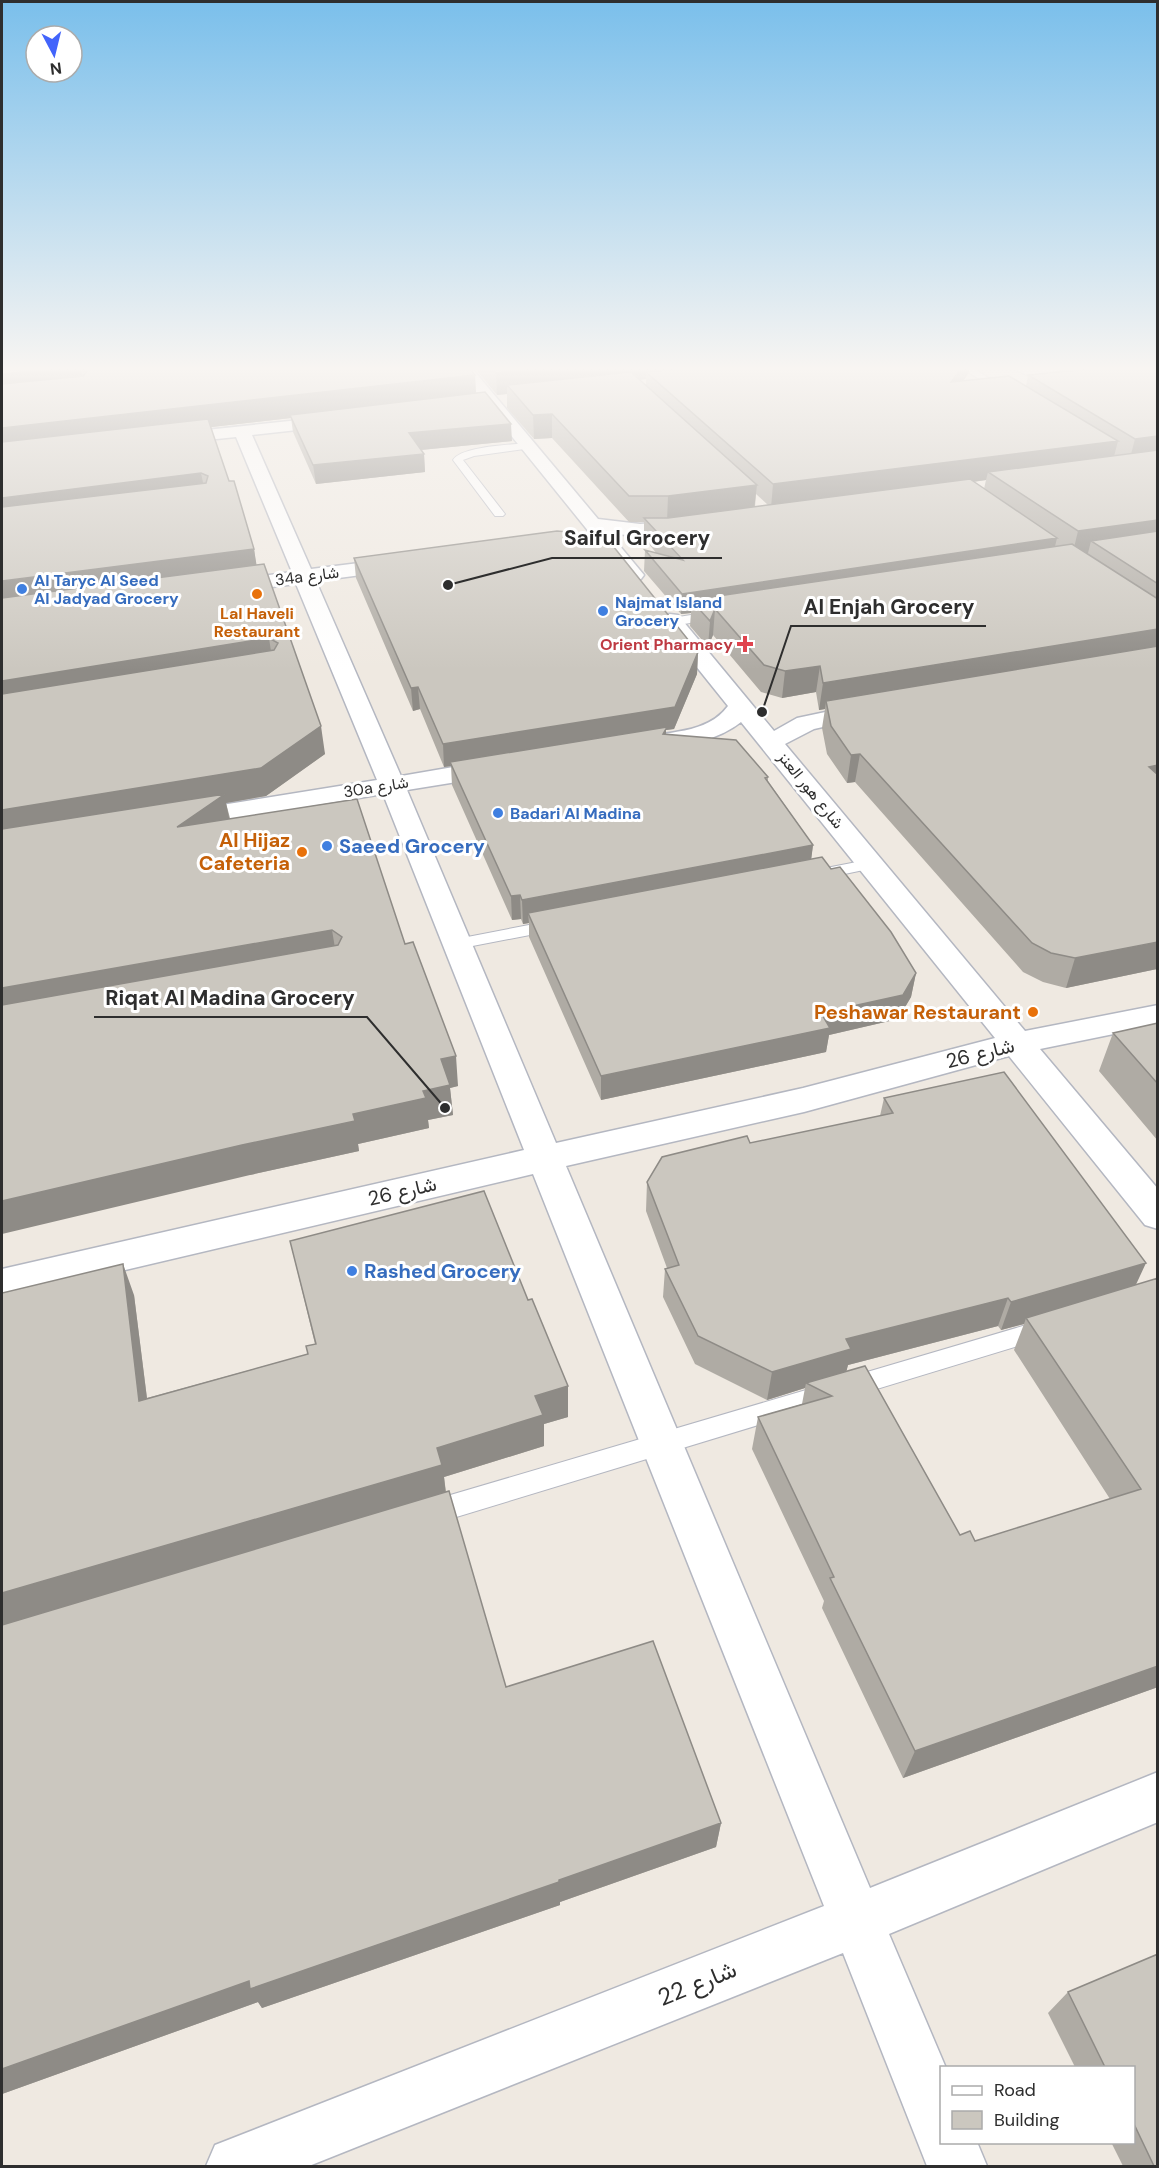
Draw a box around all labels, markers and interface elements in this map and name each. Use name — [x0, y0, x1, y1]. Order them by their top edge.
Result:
north arrow — [24, 24, 84, 84]
text: N — [49, 57, 63, 80]
callout: Saiful Grocery — [552, 519, 722, 558]
text: Saiful Grocery — [564, 524, 710, 552]
street label: 34a شارع — [274, 562, 340, 591]
place label: Al Taryc Al Seed Al Jadyad Grocery — [34, 570, 179, 609]
marker: Al Taryc Al Seed Al Jadyad Grocery — [15, 582, 29, 596]
marker: Lal Haveli Restaurant — [250, 587, 264, 601]
callout: Al Enjah Grocery — [791, 587, 986, 626]
place label: Najmat Island Grocery — [615, 592, 722, 631]
text: Al Enjah Grocery — [804, 593, 975, 621]
place label: Lal Haveli Restaurant — [214, 603, 300, 642]
marker: Najmat Island Grocery — [596, 604, 610, 618]
place label: Orient Pharmacy — [600, 634, 733, 655]
marker: Orient Pharmacy — [738, 637, 752, 651]
street label: شارع هور العنز — [772, 746, 849, 834]
street label: 30a شارع — [342, 772, 410, 803]
place label: Badari Al Madina — [510, 803, 641, 824]
marker: Badari Al Madina — [491, 806, 505, 820]
place label: Al Hijaz Cafeteria — [199, 827, 290, 876]
place label: Saeed Grocery — [339, 833, 485, 859]
marker: Saeed Grocery — [320, 839, 334, 853]
marker: Al Hijaz Cafeteria — [295, 845, 309, 859]
callout: Riqat Al Madina Grocery — [94, 978, 367, 1017]
text: Riqat Al Madina Grocery — [105, 984, 355, 1012]
place label: Peshawar Restaurant — [814, 999, 1021, 1025]
marker: Peshawar Restaurant — [1026, 1005, 1040, 1019]
street label: شارع 26 — [943, 1032, 1017, 1075]
street label: شارع 26 — [365, 1171, 439, 1212]
place label: Rashed Grocery — [364, 1258, 521, 1284]
marker: Rashed Grocery — [345, 1264, 359, 1278]
street label: شارع 22 — [653, 1953, 741, 2014]
legend — [940, 2066, 1135, 2144]
text: Road — [994, 2078, 1036, 2102]
text: Building — [994, 2108, 1059, 2132]

